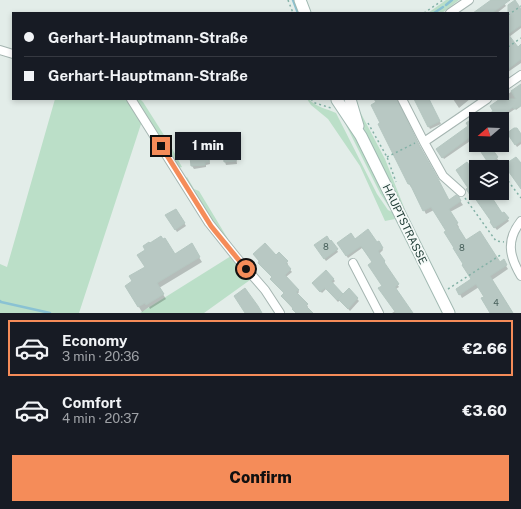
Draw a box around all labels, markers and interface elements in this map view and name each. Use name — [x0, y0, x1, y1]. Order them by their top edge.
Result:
text: Gerhart-Hauptmann-Straße — [48, 29, 248, 46]
text: Gerhart-Hauptmann-Straße — [48, 67, 248, 84]
north arrow — [469, 112, 509, 152]
map controls — [469, 112, 509, 200]
callout: 1 min — [175, 132, 241, 160]
route end — [152, 137, 170, 155]
text: 1 min — [192, 138, 224, 153]
button: layers — [469, 160, 509, 200]
street label: HAUPTSTRASSE — [380, 182, 430, 266]
house number: 8 — [323, 241, 329, 252]
house number: 8 — [459, 242, 465, 253]
route start — [237, 260, 255, 278]
house number: 4 — [493, 297, 499, 308]
icon: car — [14, 330, 50, 366]
text: Economy — [62, 332, 127, 349]
text: €2.66 — [462, 340, 507, 357]
text: 3 min · 20:36 — [62, 349, 139, 364]
icon: car — [14, 392, 50, 428]
text: Comfort — [62, 394, 122, 411]
text: €3.60 — [462, 402, 507, 419]
text: 4 min · 20:37 — [62, 411, 139, 426]
button: Confirm — [12, 455, 509, 501]

